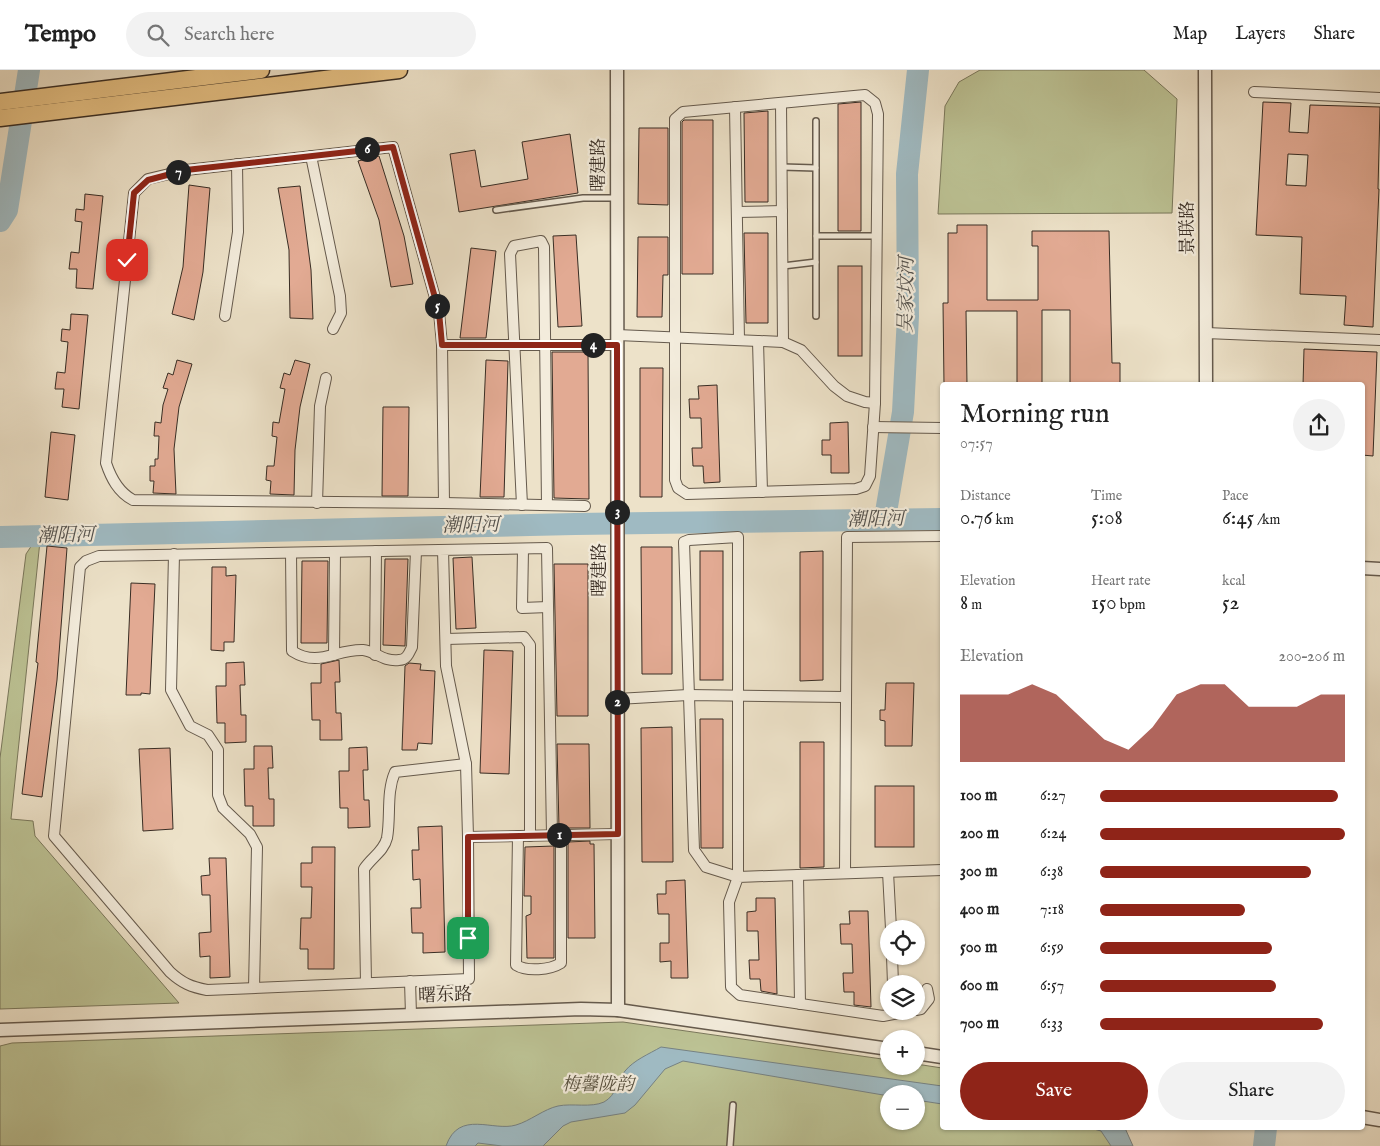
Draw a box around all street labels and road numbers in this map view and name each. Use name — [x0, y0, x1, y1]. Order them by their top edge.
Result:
street label: 曙建路 — [588, 138, 611, 192]
street label: 景联路 — [1177, 201, 1200, 255]
street label: 曙建路 — [589, 543, 612, 597]
street label: 曙东路 — [418, 984, 472, 1008]

